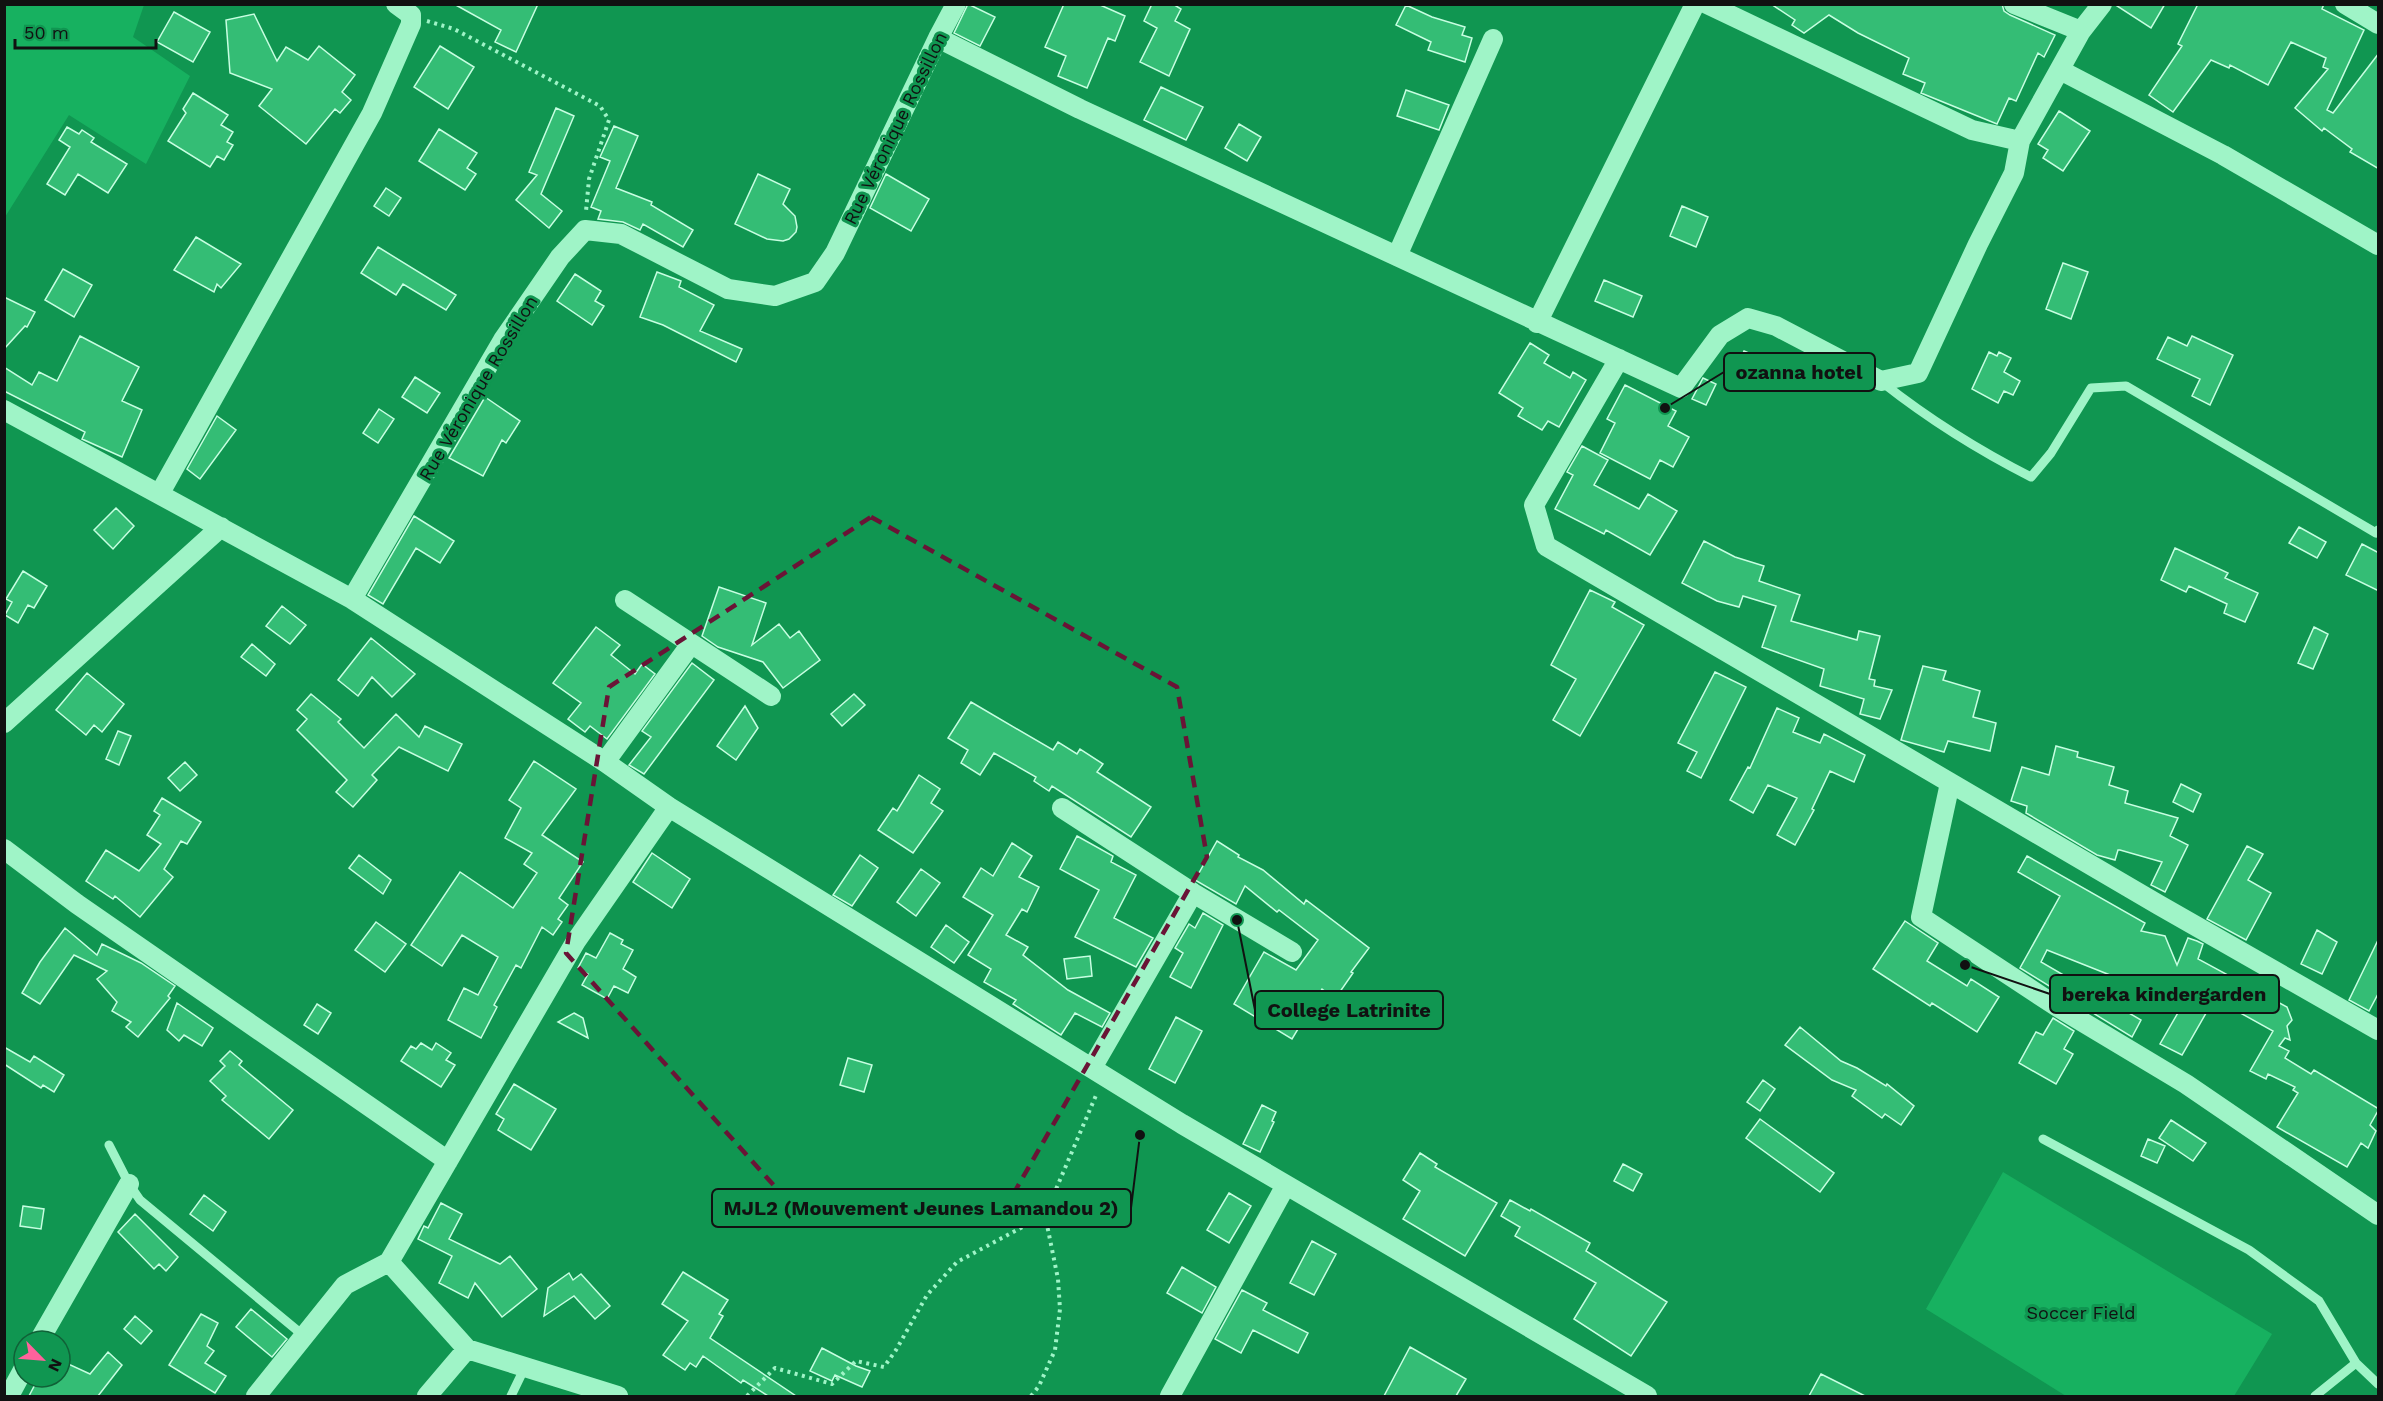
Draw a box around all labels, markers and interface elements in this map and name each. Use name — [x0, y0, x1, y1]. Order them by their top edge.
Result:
scale bar — [15, 12, 156, 50]
text: 50 m — [24, 22, 69, 43]
street label: Rue Véronique Rossillon — [839, 28, 951, 228]
street label: Rue Véronique Rossillon — [414, 292, 542, 484]
callout: ozanna hotel — [1724, 353, 1875, 391]
text: ozanna hotel — [1736, 360, 1863, 384]
callout: bereka kindergarden — [2050, 975, 2279, 1013]
text: bereka kindergarden — [2062, 982, 2266, 1006]
callout: College Latrinite — [1255, 991, 1443, 1029]
text: College Latrinite — [1267, 998, 1431, 1022]
callout: MJL2 (Mouvement Jeunes Lamandou 2) — [712, 1189, 1131, 1227]
text: MJL2 (Mouvement Jeunes Lamandou 2) — [723, 1196, 1119, 1220]
park label: Soccer Field — [2027, 1302, 2135, 1323]
north arrow — [12, 1329, 72, 1389]
text: N — [44, 1356, 66, 1375]

